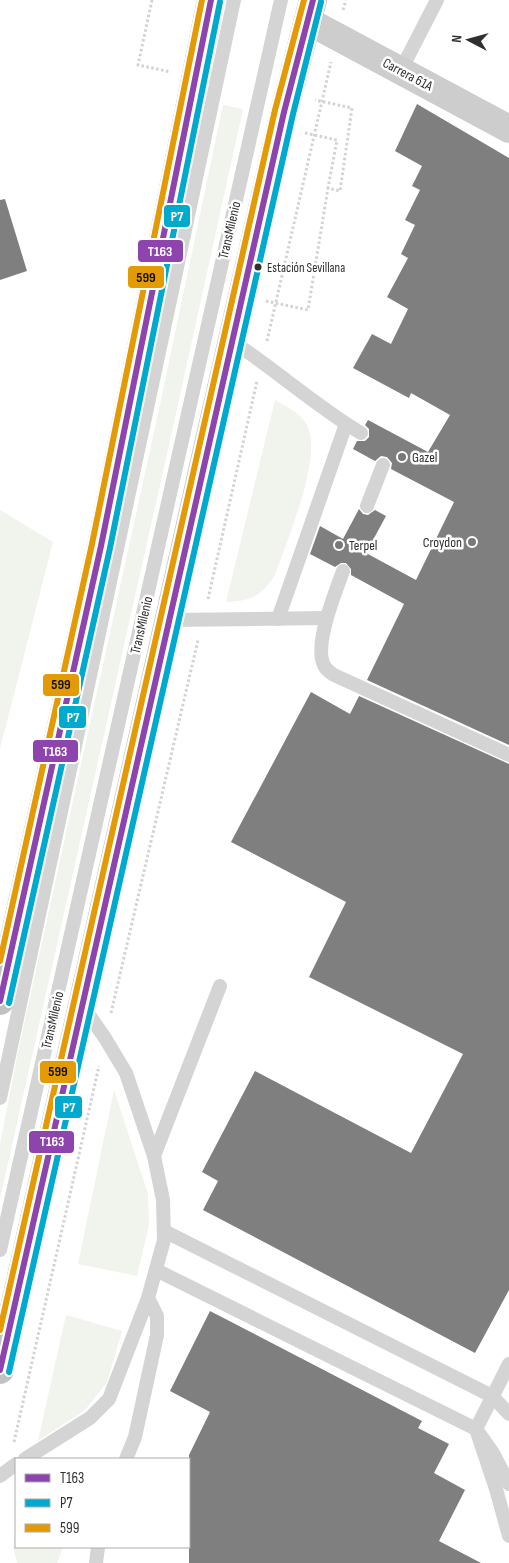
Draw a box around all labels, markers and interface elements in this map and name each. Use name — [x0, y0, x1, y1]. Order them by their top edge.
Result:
north arrow — [444, 15, 494, 65]
text: N — [448, 34, 465, 43]
street label: Carrera 61A — [380, 54, 436, 95]
street label: TransMilenio — [215, 200, 244, 260]
line badge: P7 — [163, 204, 191, 228]
text: P7 — [171, 208, 184, 225]
line badge: T163 — [137, 239, 184, 263]
text: T163 — [148, 243, 172, 260]
place label: Estación Sevillana — [267, 260, 345, 276]
marker: Estación Sevillana — [253, 262, 263, 272]
line badge: 599 — [127, 265, 165, 289]
text: 599 — [136, 269, 156, 286]
place label: Gazel — [412, 449, 437, 466]
marker: Gazel — [396, 451, 408, 463]
place label: Croydon — [423, 534, 462, 551]
marker: Croydon — [466, 536, 478, 548]
place label: Terpel — [349, 537, 377, 554]
marker: Terpel — [333, 539, 345, 551]
street label: TransMilenio — [127, 595, 156, 655]
line badge: 599 — [42, 673, 80, 697]
text: 599 — [51, 676, 71, 693]
line badge: P7 — [58, 705, 87, 729]
text: P7 — [67, 709, 80, 726]
line badge: T163 — [32, 739, 79, 763]
text: T163 — [43, 743, 67, 760]
street label: TransMilenio — [38, 990, 67, 1050]
line badge: 599 — [39, 1060, 77, 1084]
text: 599 — [48, 1063, 68, 1080]
line badge: P7 — [54, 1095, 83, 1119]
text: P7 — [63, 1099, 76, 1116]
line badge: T163 — [28, 1130, 75, 1154]
text: T163 — [40, 1133, 64, 1150]
legend — [15, 1458, 190, 1548]
text: T163 — [60, 1469, 84, 1488]
text: P7 — [60, 1494, 73, 1513]
text: 599 — [60, 1519, 79, 1538]

